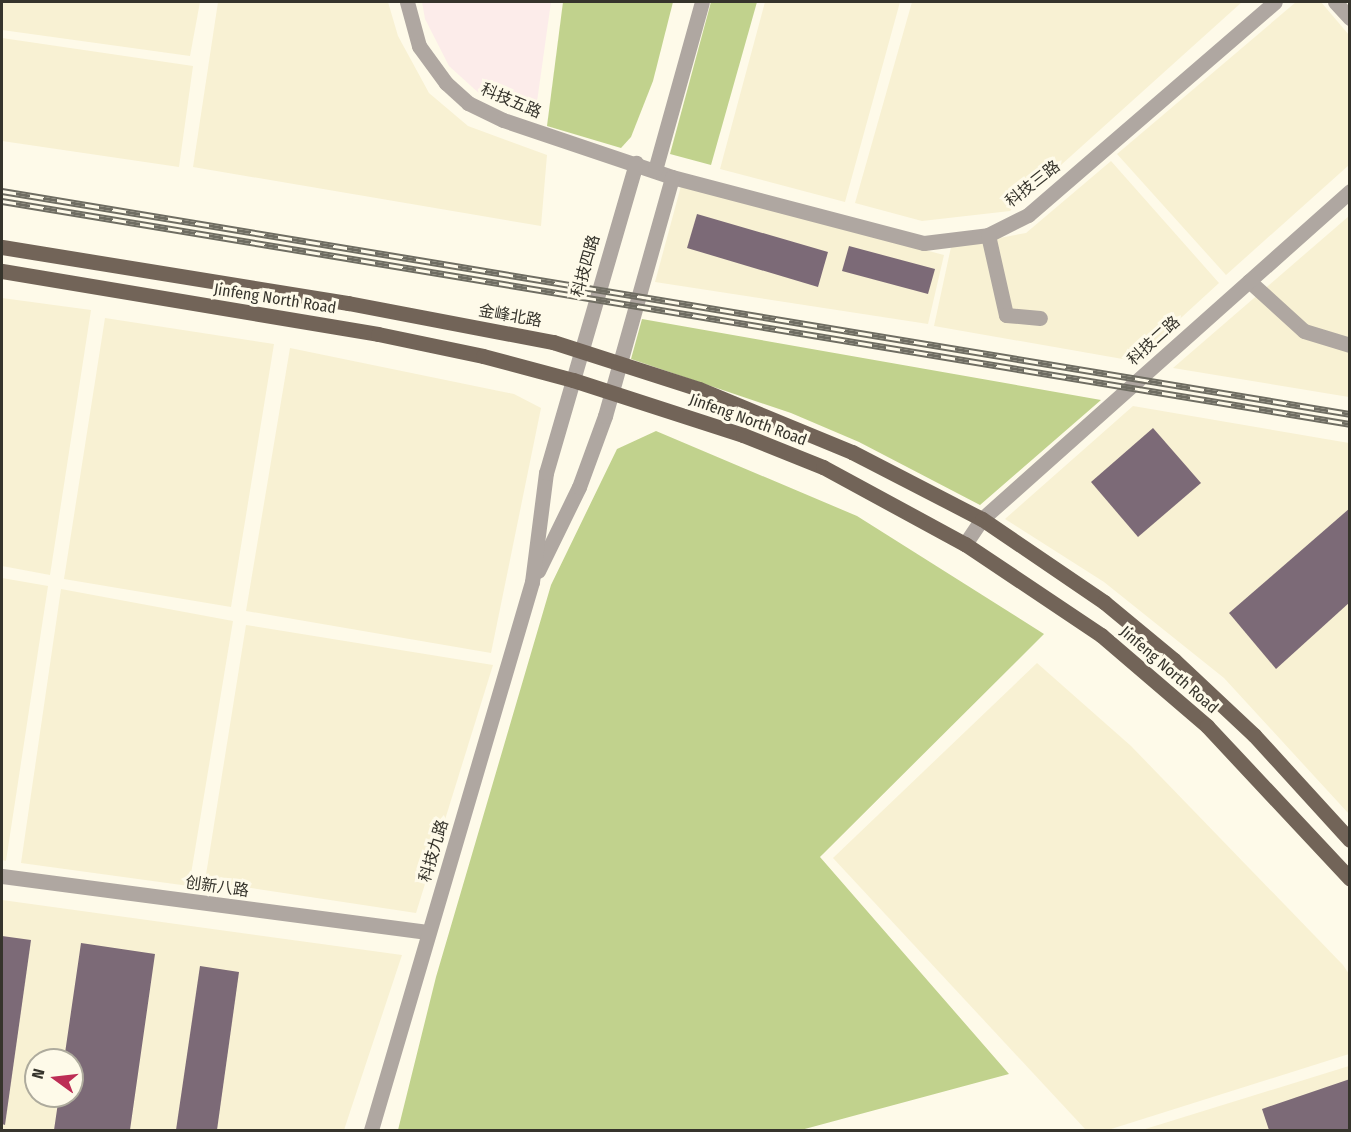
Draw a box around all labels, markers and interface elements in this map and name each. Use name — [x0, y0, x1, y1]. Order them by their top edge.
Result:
street label: 科技五路 — [478, 80, 544, 122]
street label: 科技三路 — [1002, 157, 1064, 211]
street label: 科技四路 — [568, 233, 604, 299]
street label: Jinfeng North Road — [213, 280, 337, 318]
street label: 金峰北路 — [477, 301, 543, 331]
street label: 科技二路 — [1124, 312, 1184, 370]
street label: Jinfeng North Road — [687, 390, 809, 450]
street label: Jinfeng North Road — [1116, 622, 1222, 718]
street label: 科技九路 — [415, 818, 453, 884]
street label: 创新八路 — [184, 873, 250, 901]
north arrow — [24, 1048, 84, 1108]
text: N — [28, 1067, 48, 1081]

